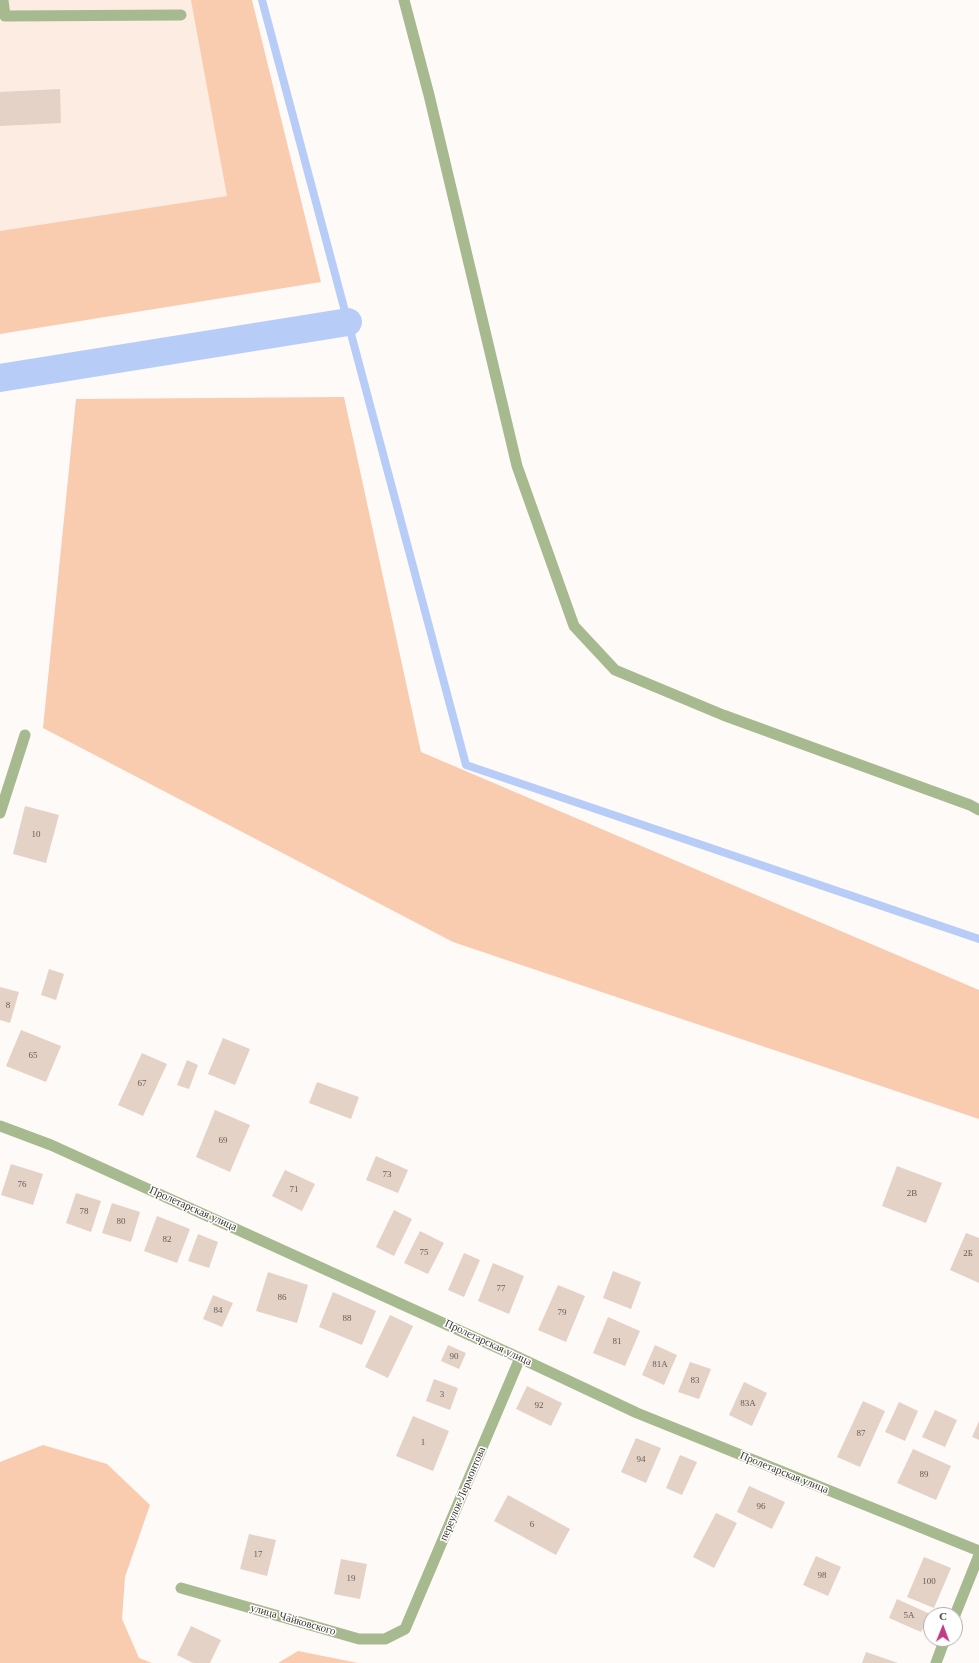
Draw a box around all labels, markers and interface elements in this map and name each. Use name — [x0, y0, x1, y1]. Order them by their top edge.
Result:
house number: 10 — [32, 830, 40, 840]
house number: 8 — [6, 1001, 10, 1011]
house number: 65 — [28, 1051, 38, 1061]
house number: 67 — [138, 1079, 146, 1089]
house number: 69 — [218, 1136, 228, 1146]
house number: 73 — [382, 1170, 392, 1180]
house number: 76 — [18, 1180, 26, 1190]
street label: Пролетарская улица — [147, 1184, 239, 1234]
house number: 71 — [290, 1185, 298, 1195]
house number: 2В — [907, 1189, 917, 1199]
house number: 78 — [80, 1207, 88, 1217]
house number: 80 — [116, 1217, 126, 1227]
house number: 82 — [162, 1235, 172, 1245]
house number: 75 — [420, 1248, 428, 1258]
house number: 2Б — [963, 1249, 973, 1259]
house number: 77 — [496, 1284, 506, 1294]
house number: 86 — [278, 1293, 286, 1303]
house number: 84 — [214, 1306, 222, 1316]
house number: 79 — [558, 1308, 566, 1318]
house number: 88 — [342, 1314, 352, 1324]
street label: Пролетарская улица — [442, 1317, 534, 1369]
house number: 81 — [612, 1337, 622, 1347]
house number: 90 — [450, 1352, 458, 1362]
house number: 81А — [652, 1360, 668, 1370]
house number: 83 — [690, 1376, 700, 1386]
house number: 3 — [440, 1390, 444, 1400]
house number: 83А — [740, 1399, 756, 1409]
house number: 92 — [534, 1401, 544, 1411]
house number: 87 — [856, 1429, 866, 1439]
house number: 1 — [421, 1438, 425, 1448]
street label: переулок Лермонтова — [437, 1445, 489, 1543]
street label: Пролетарская улица — [738, 1449, 830, 1497]
house number: 94 — [636, 1455, 646, 1465]
house number: 89 — [920, 1470, 928, 1480]
house number: 96 — [756, 1502, 766, 1512]
house number: 6 — [530, 1520, 534, 1530]
house number: 17 — [254, 1550, 262, 1560]
house number: 98 — [818, 1571, 826, 1581]
house number: 19 — [346, 1574, 356, 1584]
house number: 100 — [922, 1577, 936, 1587]
street label: улица Чайковского — [249, 1602, 337, 1638]
north arrow — [923, 1607, 963, 1647]
text: С — [939, 1610, 947, 1622]
house number: 5А — [904, 1611, 914, 1621]

